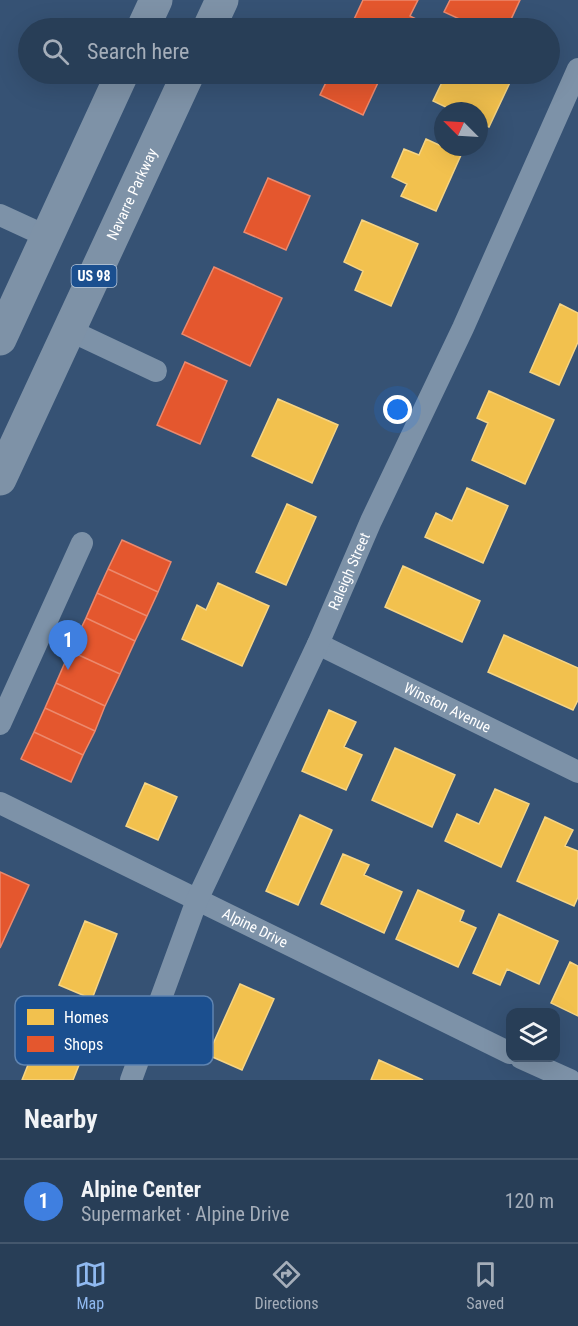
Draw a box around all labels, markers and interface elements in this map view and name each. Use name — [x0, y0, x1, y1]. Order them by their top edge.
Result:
search box — [18, 18, 560, 84]
icon: search — [39, 35, 72, 68]
text: Search here — [87, 39, 189, 64]
north arrow — [434, 102, 488, 156]
street label: Navarre Parkway — [103, 145, 161, 243]
road number: US 98 — [72, 265, 116, 287]
your location — [383, 395, 412, 424]
street label: Raleigh Street — [325, 530, 374, 613]
pin: 1 — [48, 620, 88, 670]
street label: Winston Avenue — [401, 679, 494, 737]
street label: Alpine Drive — [219, 904, 291, 952]
legend — [15, 996, 213, 1065]
text: Homes — [64, 1008, 109, 1027]
map controls — [506, 1008, 560, 1062]
button: layers — [506, 1008, 560, 1062]
text: Shops — [64, 1035, 103, 1054]
text: Nearby — [24, 1104, 98, 1134]
text: Alpine Center — [81, 1177, 201, 1202]
text: 1 — [38, 1189, 49, 1213]
text: 120 m — [505, 1189, 554, 1213]
text: Supermarket · Alpine Drive — [81, 1202, 289, 1226]
tab: Map — [74, 1258, 107, 1313]
tab: Directions — [255, 1258, 318, 1313]
tab: Saved — [466, 1258, 504, 1313]

